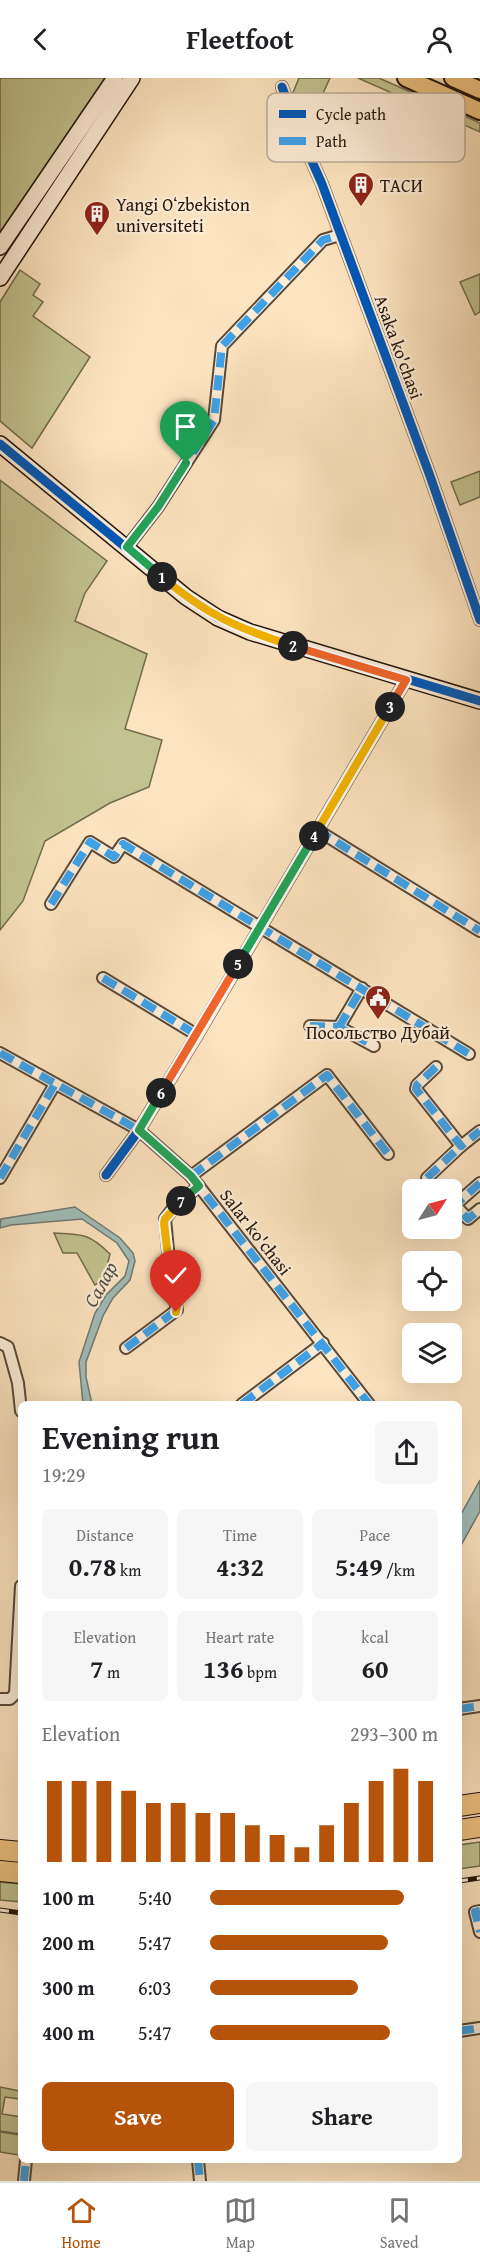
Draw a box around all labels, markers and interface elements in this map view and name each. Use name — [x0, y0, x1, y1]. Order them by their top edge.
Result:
text: Fleetfoot — [186, 19, 294, 59]
icon: back — [24, 23, 57, 56]
icon: person — [423, 23, 456, 56]
legend — [267, 93, 465, 162]
text: Cycle path — [316, 102, 386, 126]
text: Path — [316, 129, 347, 153]
building icon: ТАСИ — [346, 170, 376, 208]
place label: ТАСИ — [380, 172, 423, 199]
place label: Yangi Oʻzbekiston universiteti — [116, 191, 250, 239]
building icon: Yangi Oʻzbekiston universiteti — [82, 199, 112, 237]
street label: Asaka ko'chasi — [368, 291, 430, 403]
pin — [160, 401, 211, 463]
icon: arrive — [169, 410, 202, 443]
pin: 1 — [147, 562, 177, 592]
text: 1 — [158, 565, 166, 589]
pin: 2 — [278, 631, 308, 661]
text: 2 — [289, 634, 297, 658]
pin: 3 — [375, 692, 405, 722]
text: 3 — [386, 695, 394, 719]
pin: 4 — [299, 821, 329, 851]
text: 4 — [310, 824, 318, 848]
pin: 5 — [223, 949, 253, 979]
text: 5 — [234, 952, 242, 976]
public building icon: Посольство Дубай — [363, 983, 393, 1021]
place label: Посольство Дубай — [306, 1019, 450, 1046]
pin: 6 — [146, 1078, 176, 1108]
text: 6 — [157, 1081, 165, 1105]
north arrow — [402, 1179, 462, 1239]
map controls — [402, 1179, 462, 1383]
street label: Salar ko'chasi — [214, 1183, 298, 1281]
pin: 7 — [166, 1186, 196, 1216]
text: 7 — [177, 1189, 185, 1213]
pin — [150, 1250, 201, 1312]
button: locate — [402, 1251, 462, 1311]
water label: Салар — [76, 1256, 124, 1312]
icon: check — [159, 1259, 192, 1292]
button: layers — [402, 1323, 462, 1383]
text: Evening run — [42, 1413, 219, 1461]
button: share — [375, 1421, 438, 1484]
text: 19:29 — [42, 1460, 85, 1489]
text: Distance — [76, 1523, 134, 1547]
text: Time — [223, 1523, 257, 1547]
text: Pace — [360, 1523, 390, 1547]
text: 0.78 — [69, 1547, 117, 1586]
text: 4:32 — [216, 1547, 264, 1586]
text: 5:49 — [335, 1547, 383, 1586]
text: km — [117, 1558, 141, 1582]
text: /km — [383, 1558, 415, 1582]
text: Elevation — [74, 1625, 136, 1649]
text: Heart rate — [206, 1625, 274, 1649]
text: kcal — [361, 1625, 389, 1649]
text: 7 — [90, 1649, 103, 1688]
text: 136 — [203, 1649, 243, 1688]
text: 60 — [362, 1649, 388, 1688]
text: m — [103, 1660, 120, 1684]
text: bpm — [243, 1660, 277, 1684]
text: Elevation — [42, 1719, 120, 1748]
text: 293–300 m — [350, 1719, 438, 1748]
text: 100 m — [42, 1883, 95, 1912]
text: 5:40 — [138, 1883, 172, 1912]
text: 200 m — [42, 1928, 95, 1957]
text: 5:47 — [138, 1928, 172, 1957]
text: 300 m — [42, 1973, 95, 2002]
text: 6:03 — [138, 1973, 172, 2002]
text: 400 m — [42, 2018, 95, 2047]
text: 5:47 — [138, 2018, 172, 2047]
button: Save — [42, 2082, 234, 2151]
button: Share — [246, 2082, 438, 2151]
tab: Home — [61, 2194, 101, 2254]
tab: Map — [224, 2194, 257, 2254]
tab: Saved — [380, 2194, 419, 2254]

